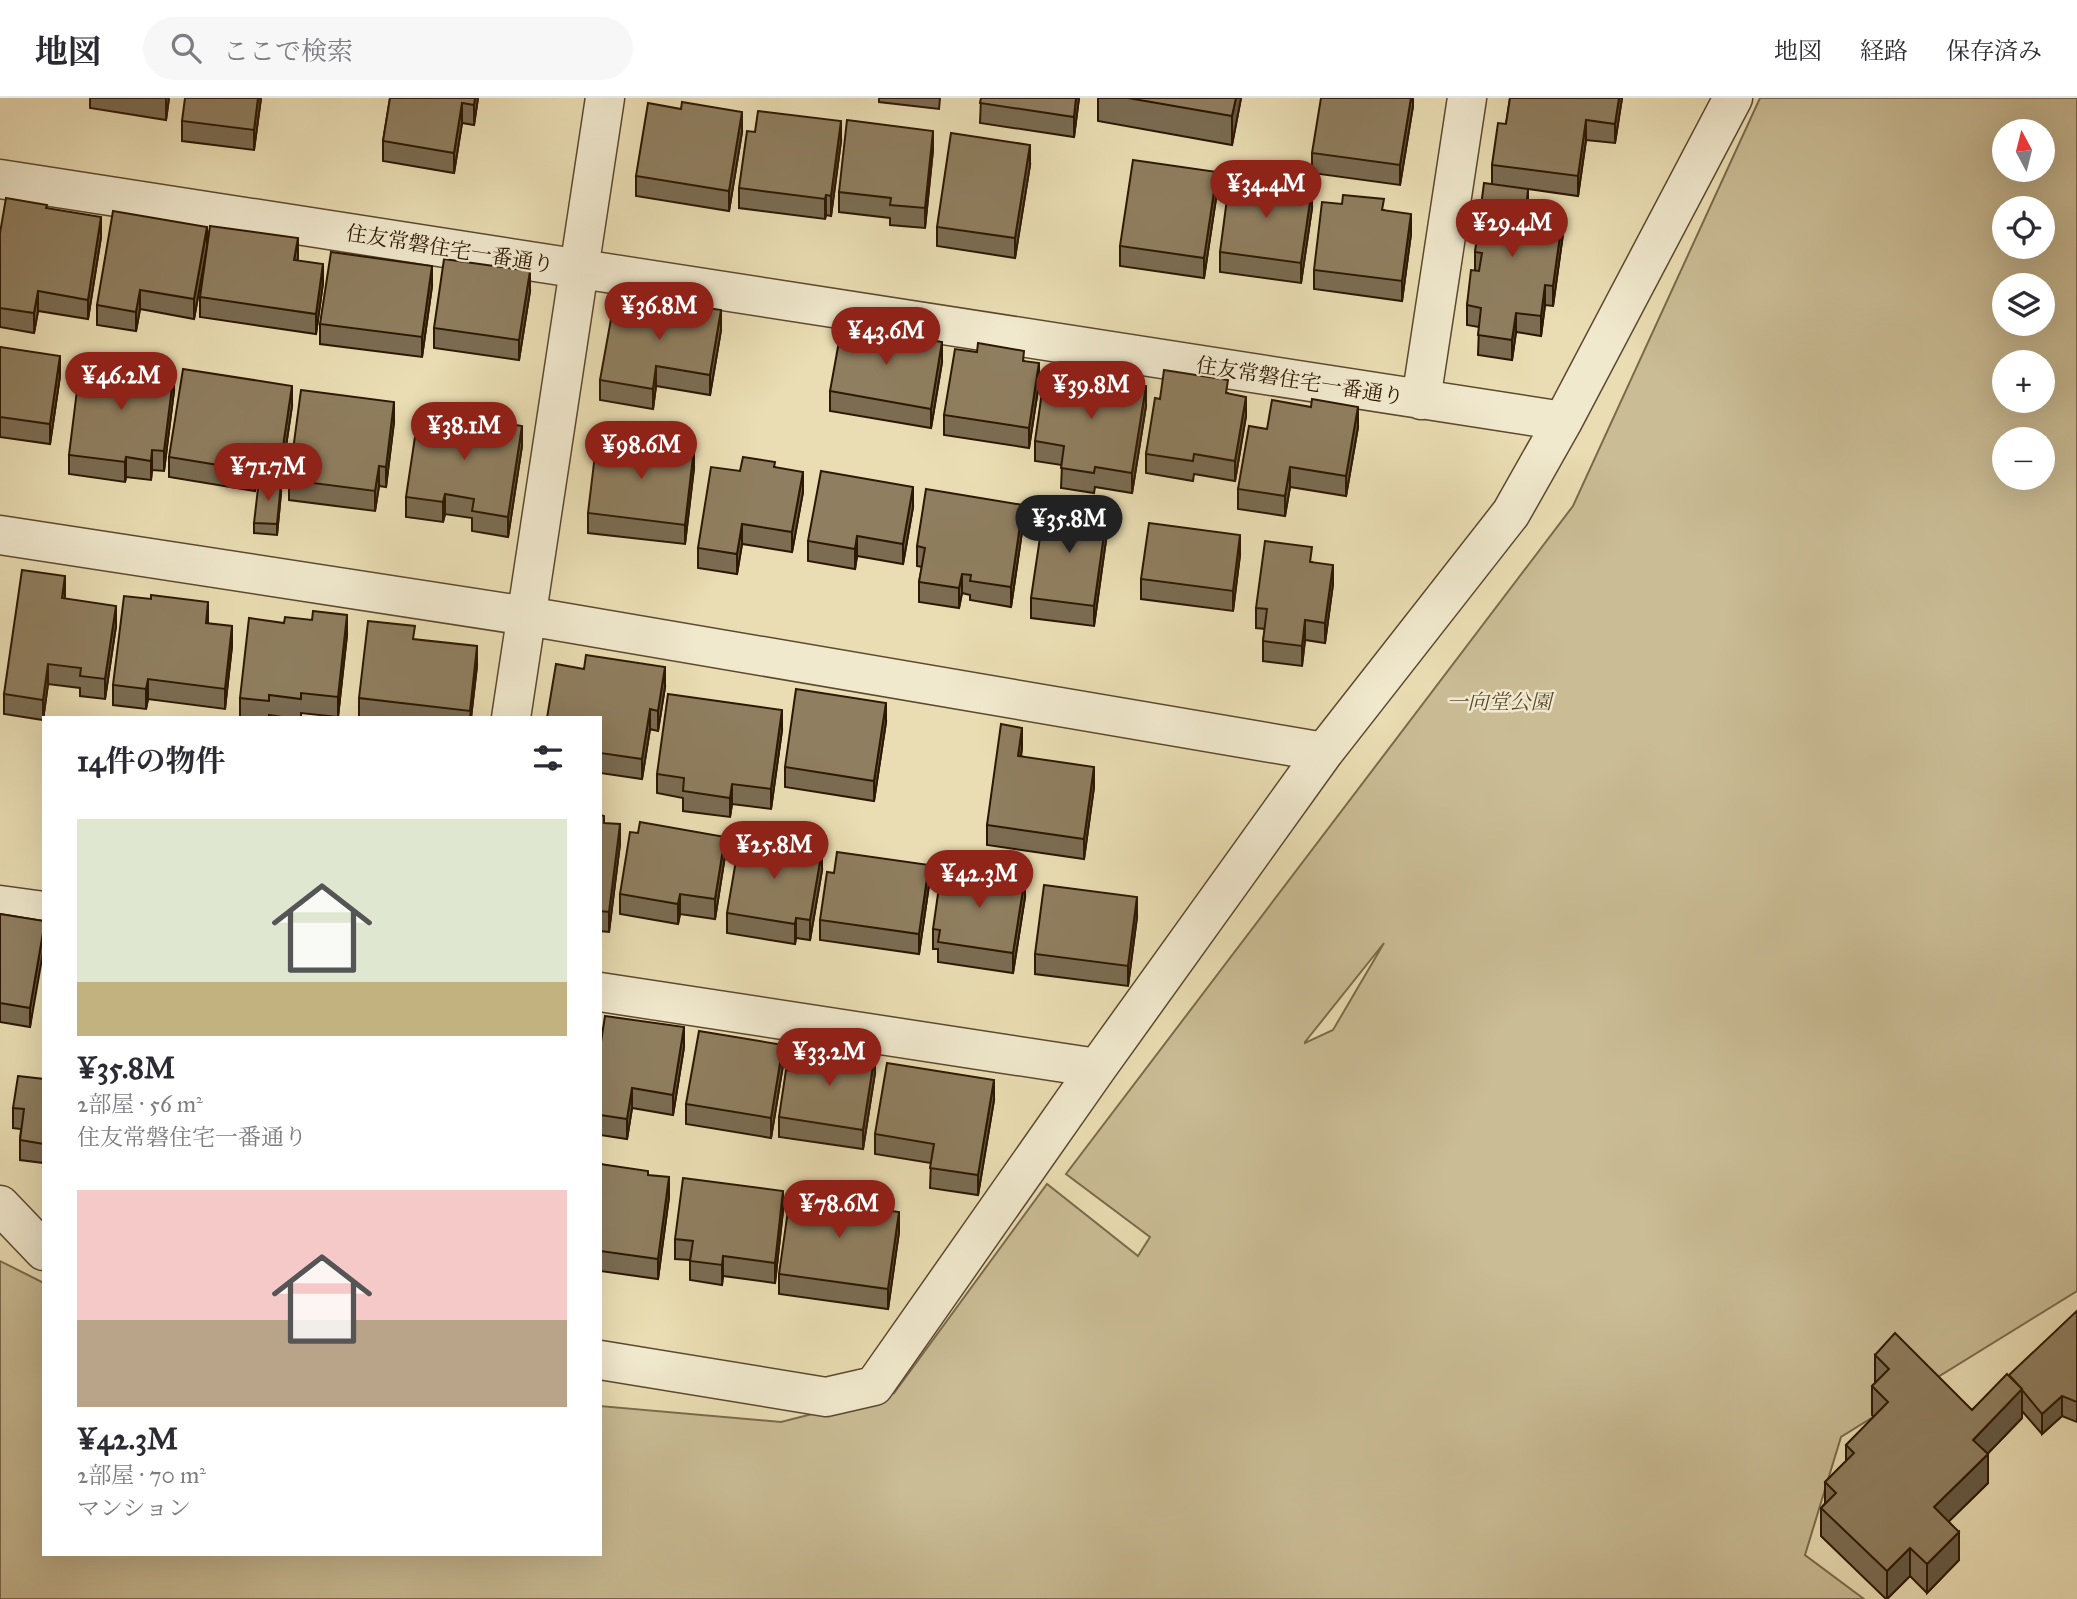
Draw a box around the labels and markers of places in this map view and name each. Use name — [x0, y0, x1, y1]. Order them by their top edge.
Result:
pin: ¥34.4M — [1209, 160, 1323, 220]
pin: ¥29.4M — [1455, 200, 1569, 259]
pin: ¥36.8M — [602, 282, 716, 342]
pin: ¥43.6M — [829, 308, 943, 367]
pin: ¥46.2M — [64, 352, 178, 412]
pin: ¥39.8M — [1034, 362, 1148, 421]
pin: ¥38.1M — [407, 402, 521, 462]
pin: ¥98.6M — [584, 422, 698, 481]
pin: ¥71.7M — [211, 444, 325, 503]
pin: ¥35.8M — [1012, 496, 1126, 555]
pin: ¥25.8M — [717, 822, 831, 881]
pin: ¥42.3M — [922, 850, 1036, 910]
pin: ¥33.2M — [772, 1028, 886, 1088]
pin: ¥78.6M — [782, 1180, 896, 1240]

